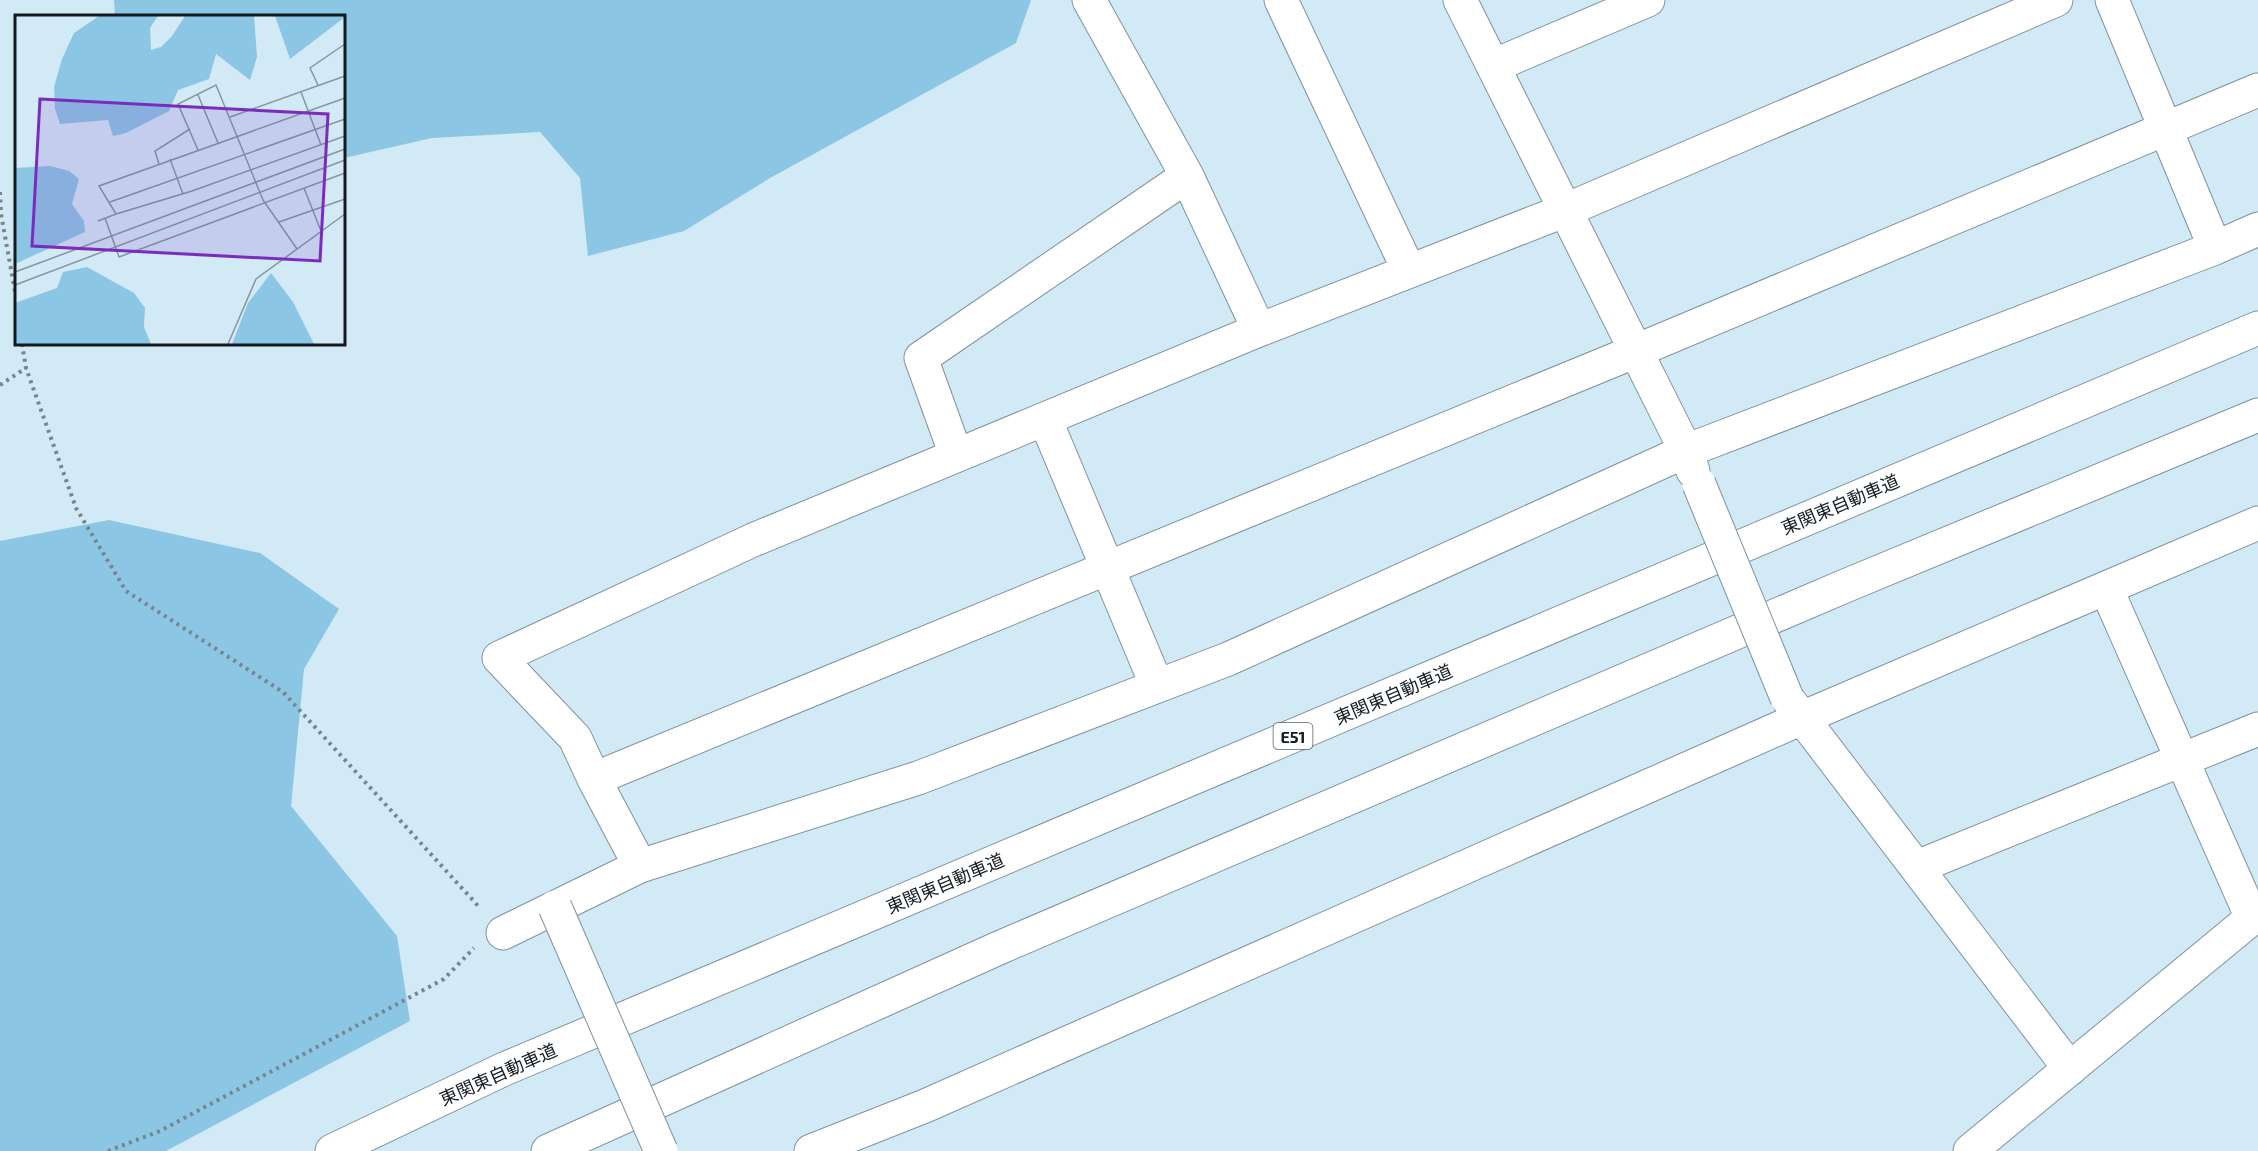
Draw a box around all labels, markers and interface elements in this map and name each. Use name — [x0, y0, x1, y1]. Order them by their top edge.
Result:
inset map — [15, 15, 345, 345]
street label: 東関東自動車道 — [1778, 469, 1902, 539]
street label: 東関東自動車道 — [1331, 659, 1455, 729]
road number: E51 — [1274, 723, 1312, 749]
street label: 東関東自動車道 — [883, 848, 1007, 918]
street label: 東関東自動車道 — [436, 1038, 560, 1110]

